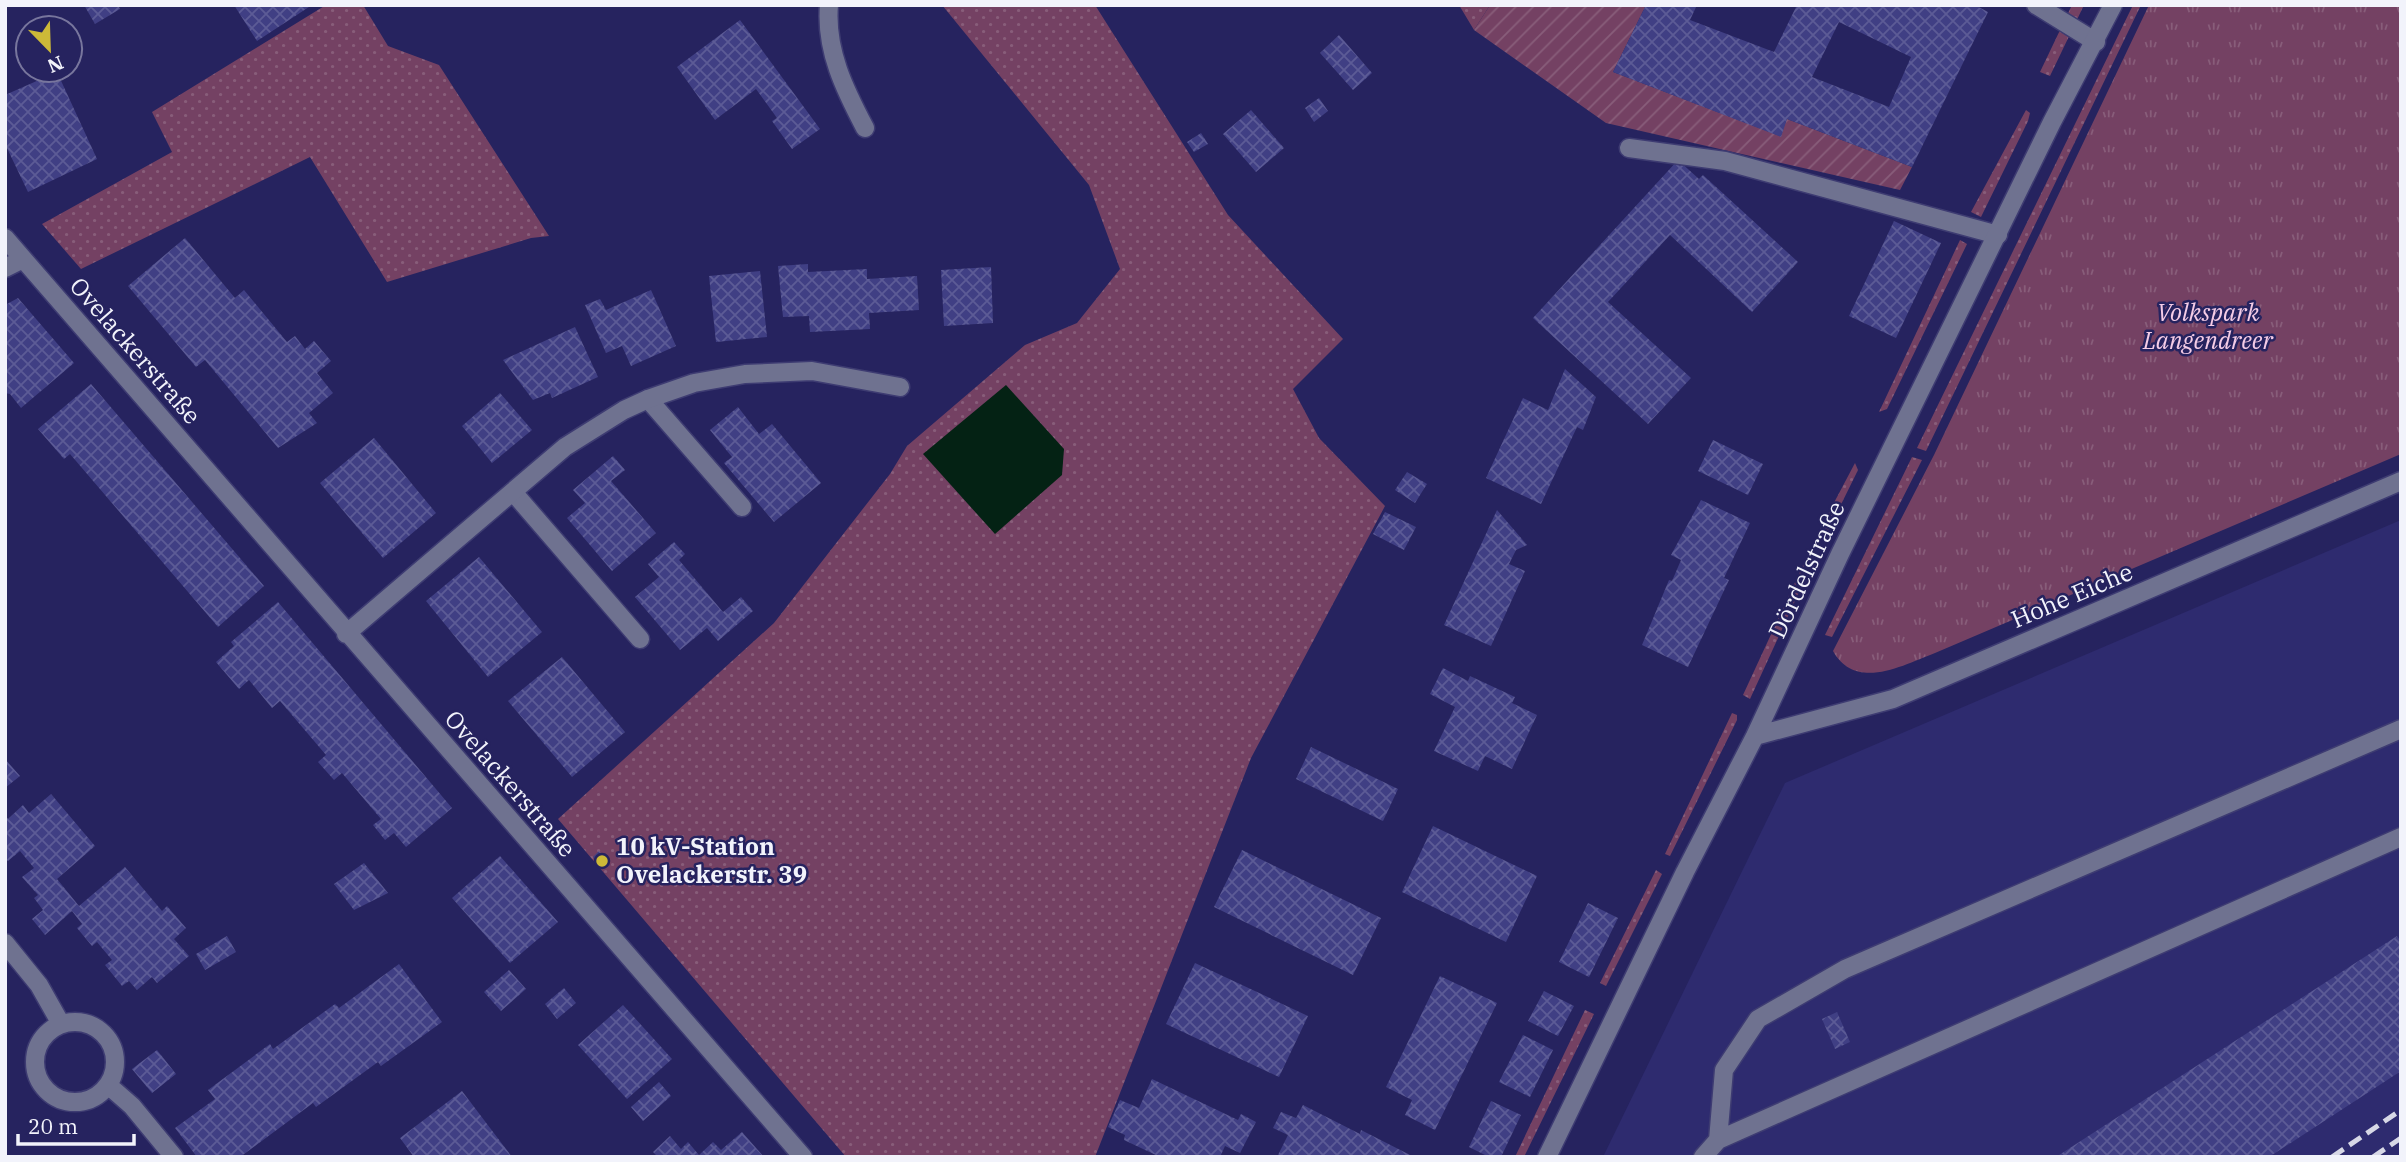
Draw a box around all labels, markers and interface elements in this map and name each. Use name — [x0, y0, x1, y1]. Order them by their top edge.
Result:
north arrow — [14, 14, 84, 84]
text: N — [44, 51, 67, 79]
street label: Ovelackerstraße — [63, 270, 208, 431]
park label: Volkspark Langendreer — [2142, 296, 2275, 356]
street label: Dördelstraße — [1760, 496, 1852, 643]
street label: Hohe Eiche — [2006, 555, 2137, 635]
street label: Ovelackerstraße — [438, 703, 583, 864]
place label: 10 kV-Station Ovelackerstr. 39 — [616, 830, 807, 890]
marker: 10 kV-Station Ovelackerstr. 39 — [594, 853, 610, 869]
scale bar — [18, 1102, 133, 1146]
text: 20 m — [28, 1112, 78, 1140]

